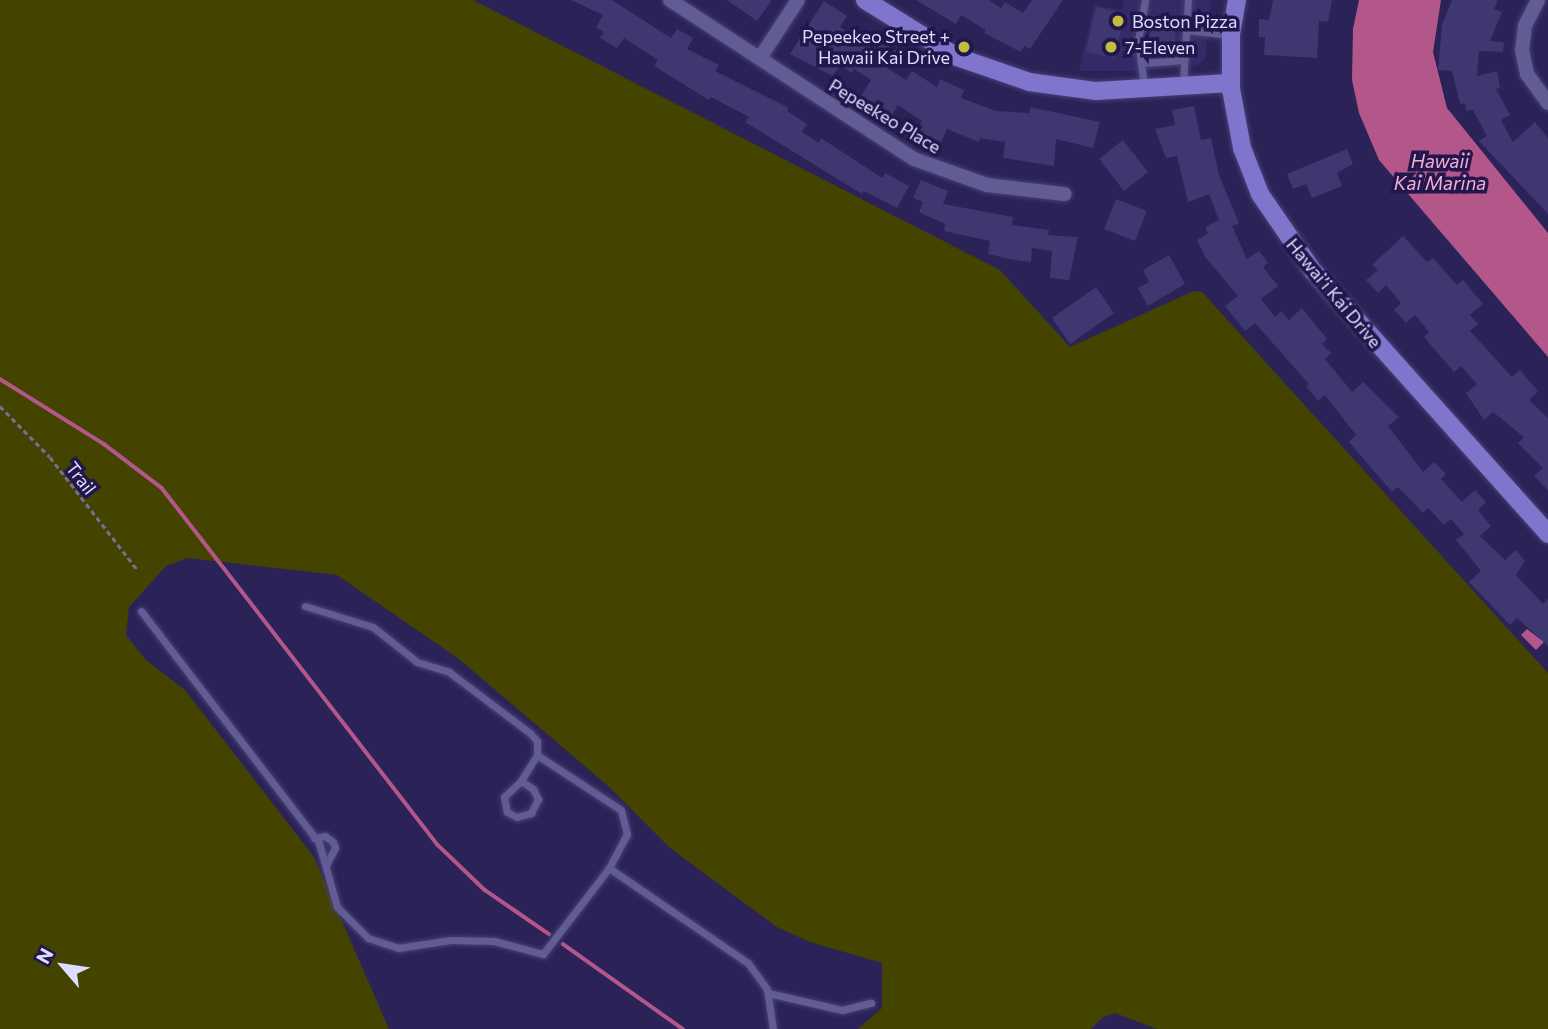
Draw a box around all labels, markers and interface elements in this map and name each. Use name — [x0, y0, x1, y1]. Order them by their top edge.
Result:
place label: Boston Pizza — [1132, 10, 1237, 32]
marker: Boston Pizza — [1110, 13, 1126, 29]
place label: Pepeekeo Street + Hawaii Kai Drive — [802, 26, 950, 68]
place label: 7-Eleven — [1125, 36, 1195, 58]
marker: Pepeekeo Street + Hawaii Kai Drive — [956, 39, 972, 55]
marker: 7-Eleven — [1103, 39, 1119, 55]
street label: Pepeekeo Place — [825, 74, 945, 158]
water label: Hawaii Kai Marina — [1394, 150, 1486, 194]
street label: Hawai’i Kai Drive — [1282, 234, 1386, 352]
street label: Trail — [62, 457, 100, 499]
north arrow — [28, 931, 98, 1001]
text: N — [31, 944, 58, 967]

